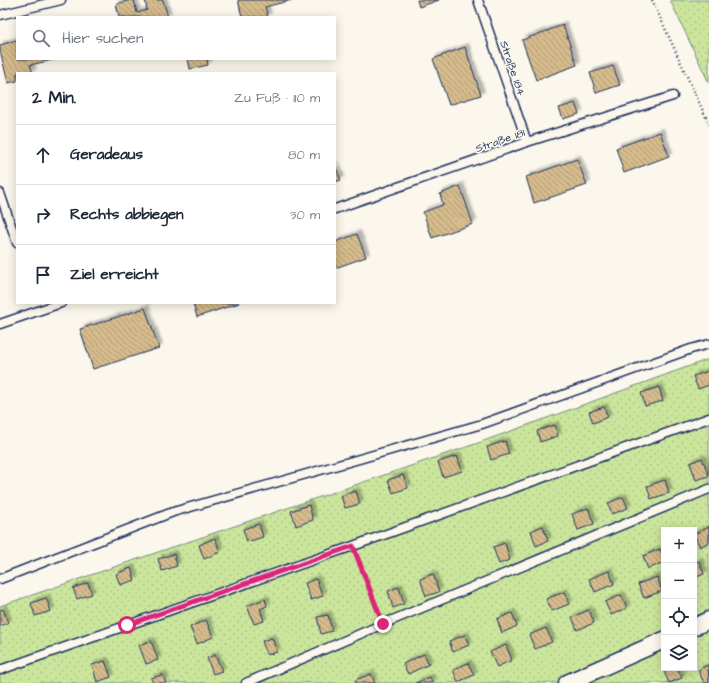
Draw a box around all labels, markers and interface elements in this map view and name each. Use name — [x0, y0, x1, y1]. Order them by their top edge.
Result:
search box — [16, 16, 336, 60]
icon: search — [30, 27, 52, 49]
text: Hier suchen — [62, 28, 143, 49]
street label: Straße 184 — [496, 39, 529, 98]
text: 2 Min. — [32, 86, 76, 110]
text: Zu Fuß · 110 m — [234, 89, 320, 107]
street label: Straße 181 — [473, 125, 527, 156]
icon: ahead — [32, 144, 54, 166]
text: Geradeaus — [70, 144, 143, 165]
text: 80 m — [288, 146, 320, 164]
icon: right — [32, 204, 54, 226]
text: Rechts abbiegen — [70, 204, 184, 225]
text: 30 m — [290, 206, 320, 224]
icon: arrive — [32, 264, 54, 286]
text: Ziel erreicht — [70, 264, 159, 285]
map controls — [661, 527, 697, 671]
button: + — [661, 527, 697, 563]
button: − — [661, 563, 697, 599]
button: locate — [661, 599, 697, 635]
route end — [374, 615, 392, 633]
route start — [118, 616, 136, 634]
button: layers — [661, 635, 697, 671]

